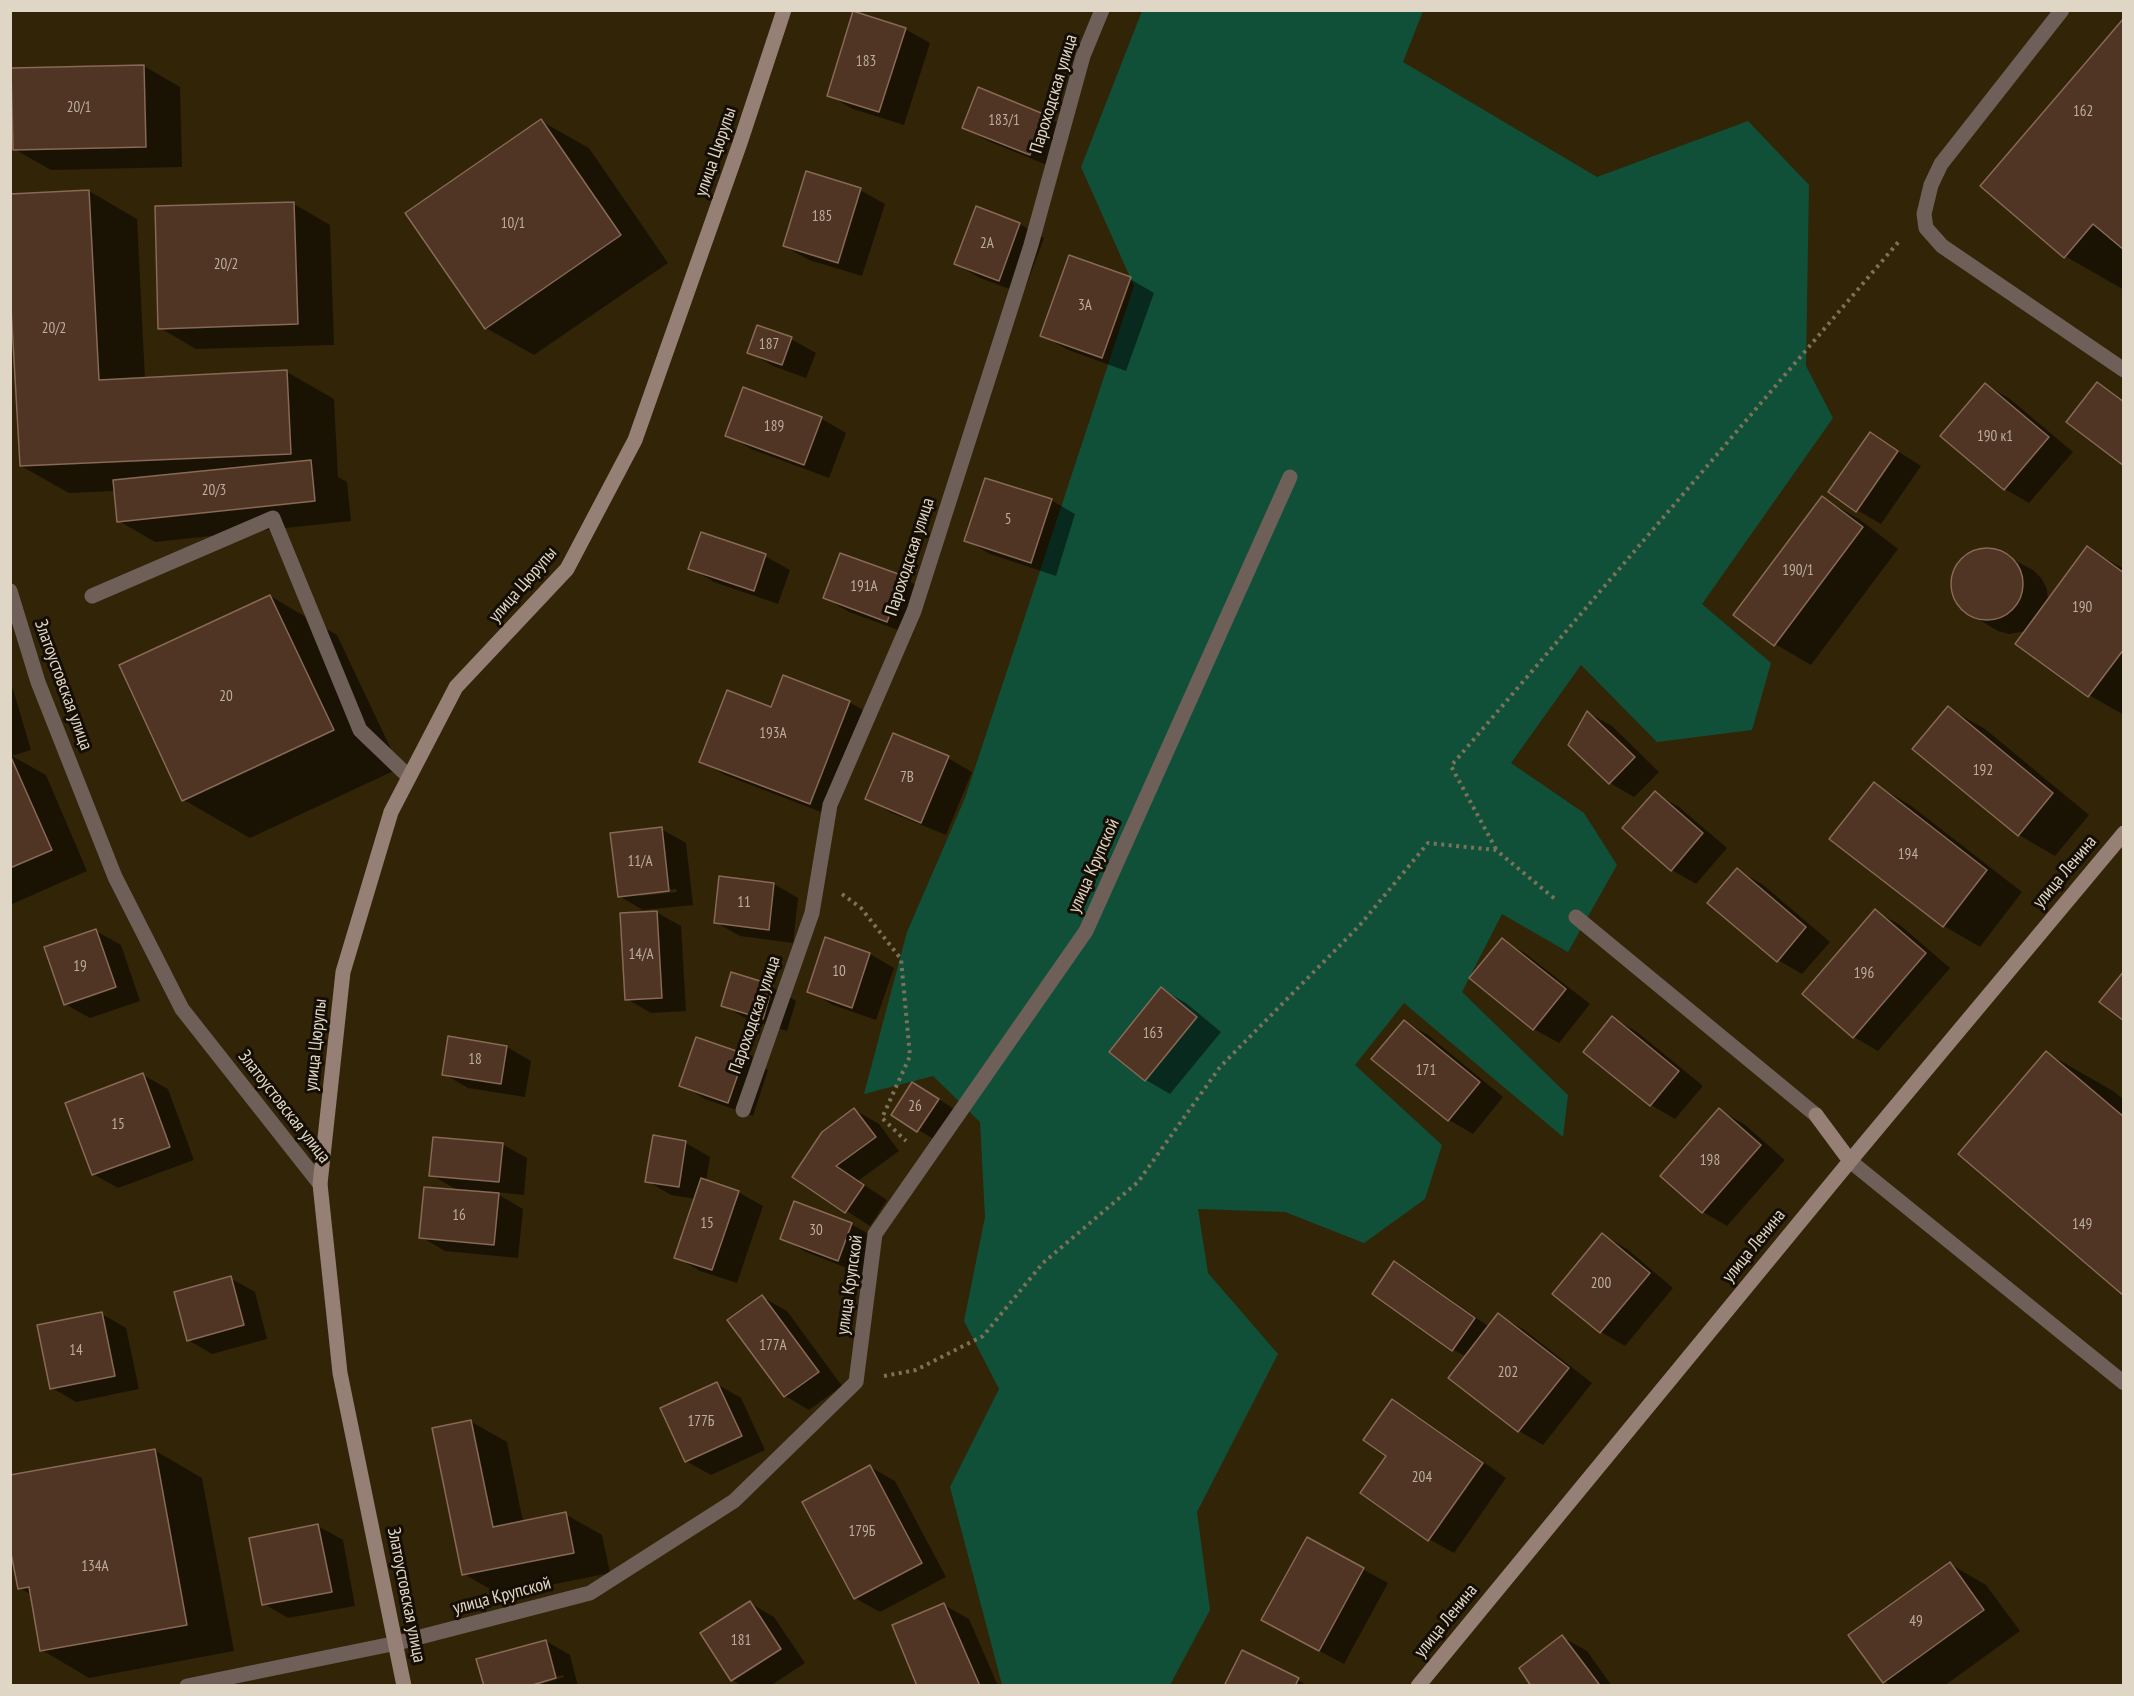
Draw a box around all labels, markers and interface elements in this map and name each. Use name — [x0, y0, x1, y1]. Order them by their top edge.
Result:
street label: Пароходская улица — [1026, 32, 1082, 156]
house number: 183 — [856, 53, 876, 71]
house number: 20/1 — [67, 99, 91, 117]
house number: 162 — [2073, 103, 2093, 121]
street label: улица Цюрупы — [691, 105, 741, 199]
house number: 183/1 — [988, 112, 1020, 130]
house number: 185 — [812, 208, 832, 226]
house number: 10/1 — [501, 215, 525, 233]
house number: 2А — [980, 235, 994, 253]
house number: 20/2 — [214, 256, 238, 274]
house number: 3А — [1078, 297, 1092, 315]
house number: 20/2 — [42, 320, 66, 338]
house number: 187 — [759, 336, 779, 354]
house number: 189 — [764, 418, 784, 436]
house number: 190 к1 — [1977, 428, 2013, 446]
house number: 20/3 — [202, 482, 226, 500]
street label: Пароходская улица — [881, 495, 939, 619]
house number: 5 — [1005, 511, 1011, 529]
street label: улица Цюрупы — [484, 543, 562, 627]
house number: 190/1 — [1782, 562, 1814, 580]
house number: 191А — [850, 578, 878, 596]
house number: 190 — [2072, 599, 2092, 617]
street label: Златоустовская улица — [29, 617, 97, 753]
house number: 20 — [219, 688, 233, 706]
house number: 193А — [759, 725, 787, 743]
house number: 192 — [1973, 762, 1993, 780]
house number: 7В — [900, 769, 914, 787]
street label: улица Крупской — [1064, 816, 1124, 916]
street label: улица Ленина — [2028, 831, 2102, 913]
house number: 194 — [1898, 846, 1918, 864]
house number: 11/А — [627, 853, 653, 871]
house number: 11 — [737, 894, 751, 912]
house number: 14/А — [628, 946, 654, 964]
street label: Пароходская улица — [725, 953, 785, 1077]
house number: 19 — [73, 958, 87, 976]
house number: 10 — [832, 963, 846, 981]
house number: 196 — [1854, 965, 1874, 983]
street label: улица Цюрупы — [300, 998, 332, 1092]
house number: 163 — [1143, 1025, 1163, 1043]
street label: Златоустовская улица — [233, 1046, 335, 1168]
house number: 18 — [468, 1051, 482, 1069]
house number: 171 — [1416, 1062, 1436, 1080]
house number: 26 — [908, 1098, 922, 1116]
house number: 15 — [111, 1116, 125, 1134]
house number: 198 — [1700, 1152, 1720, 1170]
street label: улица Ленина — [1718, 1205, 1790, 1287]
house number: 16 — [452, 1207, 466, 1225]
house number: 15 — [700, 1215, 714, 1233]
house number: 149 — [2072, 1216, 2092, 1234]
house number: 30 — [809, 1222, 823, 1240]
street label: улица Крупской — [832, 1234, 868, 1336]
house number: 200 — [1591, 1275, 1611, 1293]
house number: 177А — [759, 1337, 787, 1355]
house number: 14 — [69, 1342, 83, 1360]
house number: 202 — [1498, 1364, 1518, 1382]
house number: 177Б — [688, 1413, 714, 1431]
house number: 204 — [1412, 1469, 1432, 1487]
house number: 179Б — [849, 1523, 875, 1541]
street label: Златоустовская улица — [382, 1526, 430, 1664]
house number: 134А — [81, 1558, 109, 1576]
street label: улица Крупской — [451, 1573, 553, 1619]
street label: улица Ленина — [1410, 1580, 1482, 1662]
house number: 49 — [1909, 1613, 1923, 1631]
house number: 181 — [731, 1632, 751, 1650]

